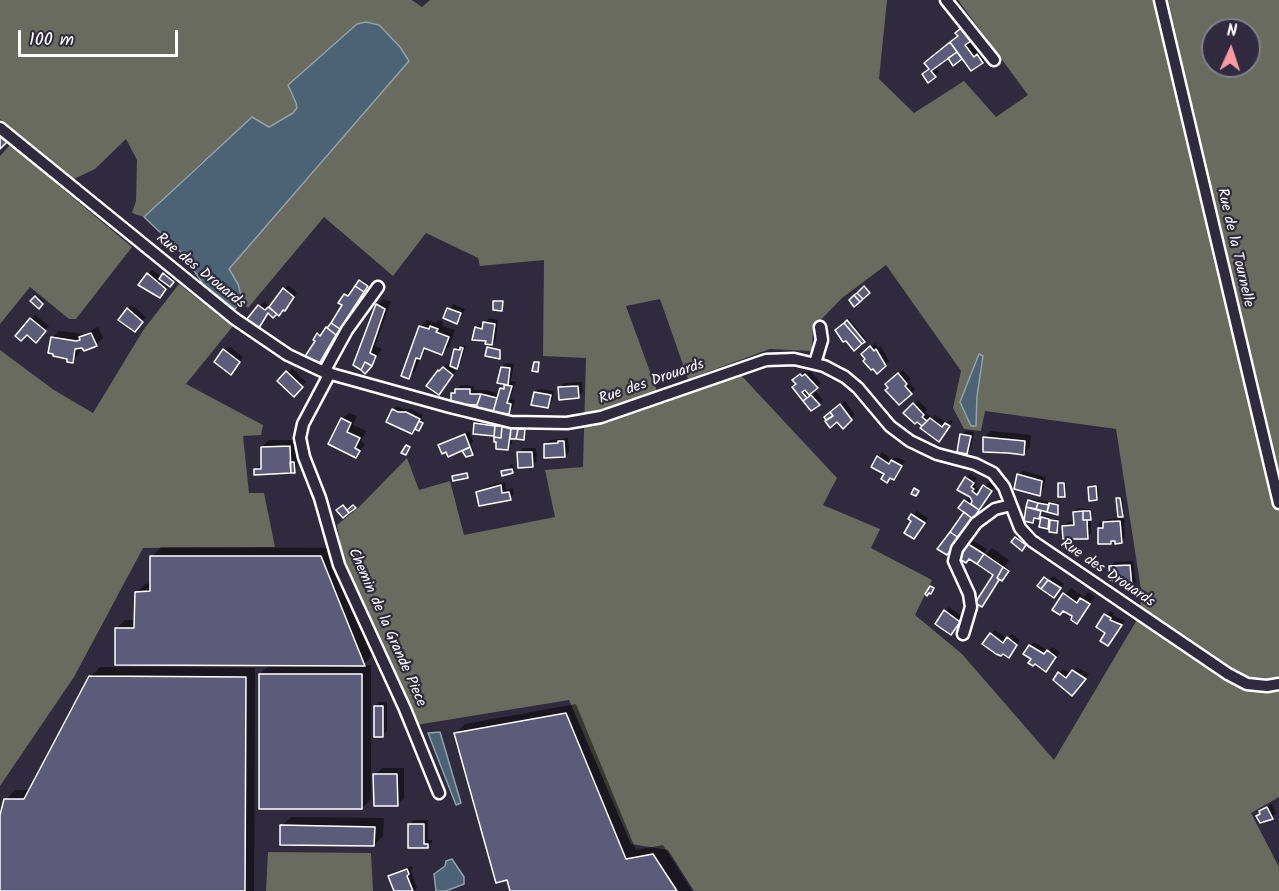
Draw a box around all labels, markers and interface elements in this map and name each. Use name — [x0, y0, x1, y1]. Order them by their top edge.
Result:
scale bar — [21, 18, 182, 56]
north arrow — [1201, 18, 1261, 78]
text: N — [1226, 19, 1238, 44]
text: 100 m — [29, 26, 74, 55]
street label: Rue de la Tournelle — [1212, 187, 1256, 309]
street label: Rue des Drouards — [152, 230, 248, 314]
street label: Rue des Drouards — [597, 357, 707, 409]
street label: Rue des Drouards — [1056, 536, 1158, 612]
street label: Chemin de la Grande Piece — [343, 546, 429, 710]

